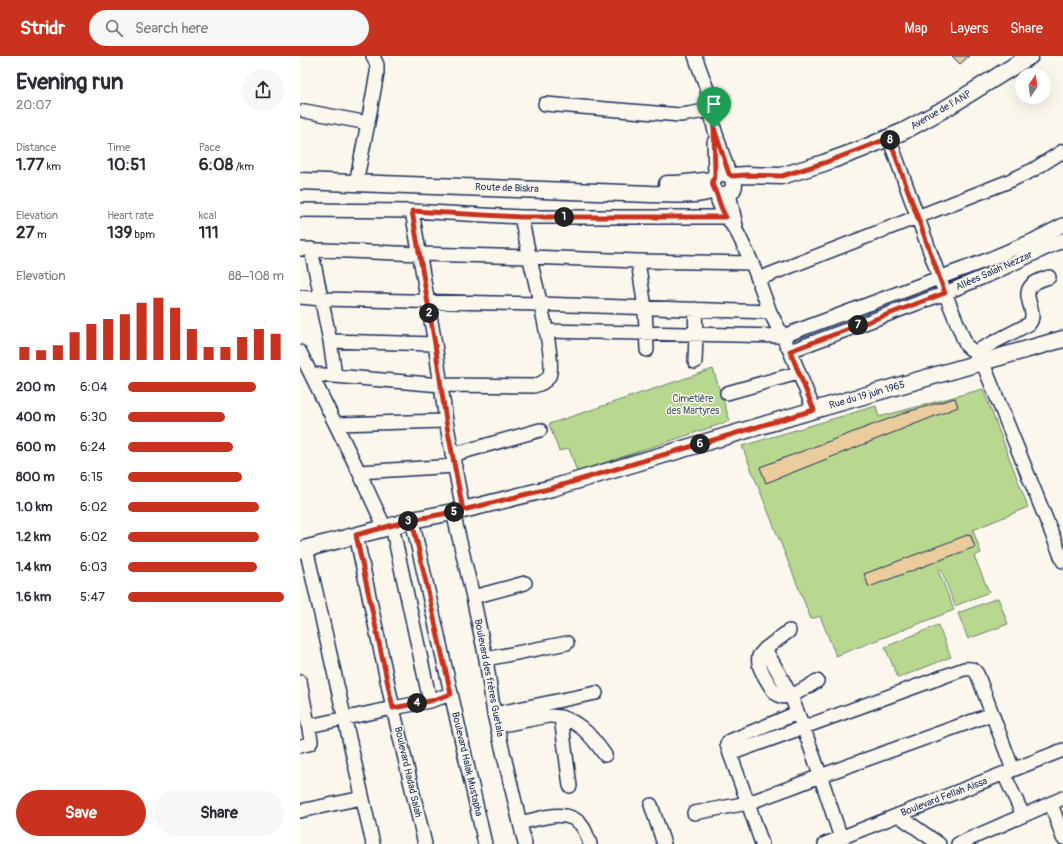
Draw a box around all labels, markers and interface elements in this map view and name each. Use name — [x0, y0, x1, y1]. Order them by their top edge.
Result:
search box — [89, 10, 369, 46]
text: Stridr — [20, 16, 65, 40]
icon: search — [103, 17, 125, 39]
text: Search here — [135, 19, 208, 38]
text: Map — [905, 20, 928, 37]
text: Layers — [950, 20, 988, 37]
text: Share — [1010, 20, 1043, 37]
text: Evening run — [16, 68, 124, 96]
north arrow — [1015, 68, 1051, 104]
map controls — [1015, 68, 1051, 104]
button: share — [242, 69, 284, 111]
pin — [697, 87, 731, 128]
street label: Avenue de l'ANP — [908, 88, 974, 132]
icon: arrive — [703, 93, 725, 115]
text: 20:07 — [16, 97, 51, 113]
pin: 8 — [880, 130, 900, 150]
text: 8 — [887, 133, 893, 146]
text: Distance — [16, 141, 56, 154]
text: Time — [107, 141, 130, 154]
text: Pace — [199, 141, 220, 154]
text: 1.77 — [16, 154, 44, 175]
text: 10:51 — [107, 154, 146, 175]
text: 6:08 — [199, 154, 233, 175]
text: km — [44, 160, 61, 173]
text: /km — [233, 160, 254, 173]
street label: Route de Biskra — [475, 181, 539, 195]
pin: 1 — [554, 207, 574, 227]
text: Elevation — [16, 209, 58, 222]
text: Heart rate — [107, 209, 154, 222]
text: kcal — [199, 209, 217, 222]
text: 1 — [562, 210, 566, 223]
text: 27 — [16, 222, 35, 243]
text: 139 — [107, 222, 132, 243]
text: 111 — [199, 222, 219, 243]
text: m — [35, 228, 47, 241]
text: bpm — [132, 228, 155, 241]
street label: Allées Salah Nezzar — [954, 248, 1035, 293]
text: Elevation — [16, 268, 66, 284]
text: 88–108 m — [228, 268, 284, 284]
pin: 2 — [419, 303, 439, 323]
text: 2 — [426, 306, 432, 319]
pin: 7 — [848, 315, 868, 335]
text: 7 — [855, 318, 861, 331]
street label: Rue du 19 juin 1965 — [828, 378, 906, 412]
text: 200 m — [16, 379, 55, 395]
text: 6:04 — [80, 379, 107, 395]
park label: Cimetière des Martyres — [666, 393, 720, 417]
text: 400 m — [16, 409, 56, 425]
text: 6:30 — [80, 409, 107, 425]
pin: 6 — [690, 434, 710, 454]
text: 6 — [697, 437, 703, 450]
text: 600 m — [16, 439, 56, 455]
text: 6:24 — [80, 439, 106, 455]
text: 800 m — [16, 469, 55, 485]
text: 6:15 — [80, 469, 103, 485]
text: 1.0 km — [16, 499, 53, 515]
text: 6:02 — [80, 499, 107, 515]
pin: 5 — [444, 502, 464, 522]
text: 5 — [451, 505, 457, 518]
pin: 3 — [398, 511, 418, 531]
text: 3 — [405, 514, 411, 527]
text: 1.2 km — [16, 529, 51, 545]
text: 6:02 — [80, 529, 107, 545]
text: 1.4 km — [16, 559, 51, 575]
text: 6:03 — [80, 559, 107, 575]
text: 1.6 km — [16, 589, 51, 605]
text: 5:47 — [80, 589, 105, 605]
street label: Boulevard des frères Guetala — [472, 618, 506, 738]
pin: 4 — [407, 693, 427, 713]
text: 4 — [414, 696, 420, 709]
street label: Boulevard Halak Mustapha — [449, 711, 485, 818]
street label: Boulevard Hadad Salah — [392, 725, 424, 819]
street label: Boulevard Fellah Aissa — [899, 775, 989, 819]
button: Save — [16, 790, 146, 836]
button: Share — [154, 790, 284, 836]

